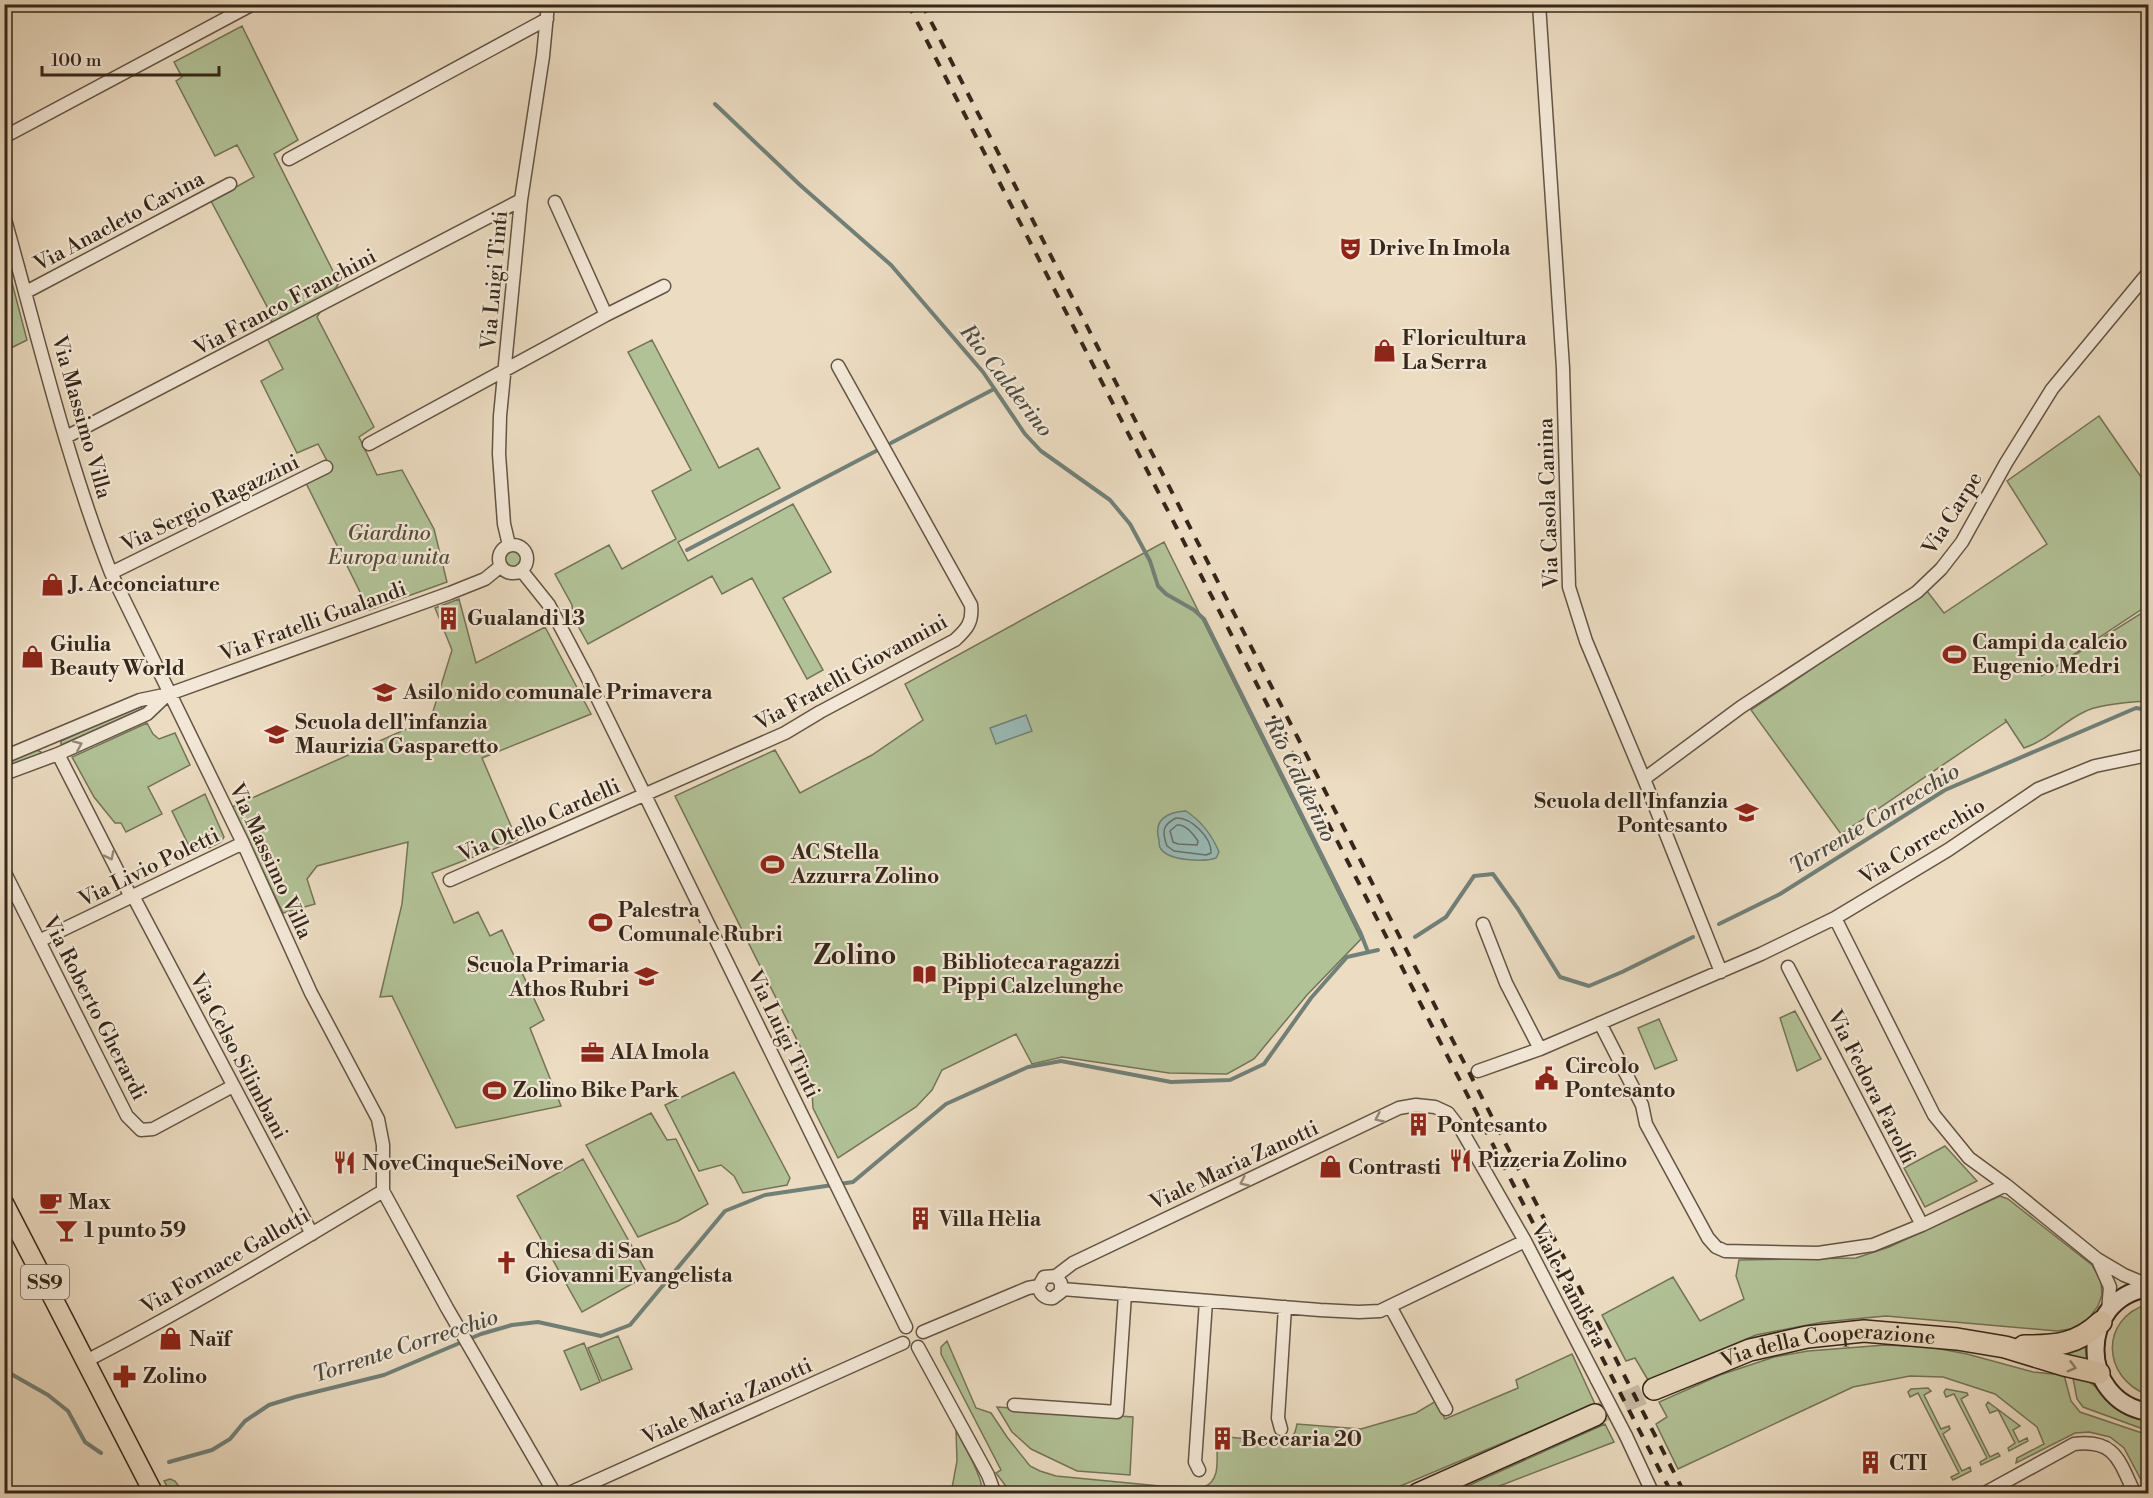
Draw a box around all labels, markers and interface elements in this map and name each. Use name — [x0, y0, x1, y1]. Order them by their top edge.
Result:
scale bar — [42, 39, 219, 77]
text: 100 m — [51, 49, 102, 72]
street label: Via Anacleto Cavina — [29, 166, 209, 278]
street label: Via Luigi Tinti — [476, 210, 514, 351]
theatre icon: Drive In Imola — [1338, 235, 1364, 261]
place label: Drive In Imola — [1369, 236, 1511, 262]
street label: Via Franco Franchini — [189, 244, 381, 363]
water label: Rio Calderino — [953, 318, 1058, 443]
place label: Floricultura La Serra — [1402, 326, 1527, 376]
street label: Via Massimo Villa — [45, 332, 117, 502]
shop icon: Floricultura La Serra — [1371, 337, 1397, 363]
street label: Via Casola Canina — [1533, 417, 1565, 590]
street label: Via Sergio Ragazzini — [116, 449, 304, 559]
street label: Via Carpe — [1917, 467, 1989, 561]
park label: Giardino Europa unita — [327, 521, 450, 571]
shop icon: J. Acconciature — [39, 571, 65, 597]
place label: J. Acconciature — [67, 572, 220, 598]
street label: Via Fratelli Gualandi — [216, 576, 410, 668]
building icon: Gualandi 13 — [436, 605, 462, 631]
place label: Gualandi 13 — [467, 606, 585, 632]
street label: Via Fratelli Giovannini — [750, 609, 953, 737]
place label: Campi da calcio Eugenio Medri — [1972, 630, 2128, 680]
place label: Giulia Beauty World — [50, 632, 185, 682]
sports icon: Campi da calcio Eugenio Medri — [1941, 641, 1967, 667]
shop icon: Giulia Beauty World — [19, 643, 45, 669]
school or university icon: Asilo nido comunale Primavera — [372, 679, 398, 705]
place label: Asilo nido comunale Primavera — [402, 680, 713, 706]
place label: Scuola dell'infanzia Maurizia Gasparetto — [295, 710, 499, 760]
water label: Rio Calderino — [1257, 712, 1342, 847]
school or university icon: Scuola dell'infanzia Maurizia Gasparetto — [264, 721, 290, 747]
one-way arrow — [72, 740, 83, 752]
water label: Torrente Correcchio — [1785, 758, 1965, 881]
street label: Via Otello Cardelli — [454, 774, 624, 869]
street label: Via Massimo Villa — [222, 779, 318, 944]
place label: Scuola dell'Infanzia Pontesanto — [1534, 789, 1729, 839]
street label: Via Correcchio — [1854, 793, 1990, 891]
school or university icon: Scuola dell'Infanzia Pontesanto — [1733, 800, 1759, 826]
street label: Via Livio Poletti — [74, 823, 224, 914]
place label: AC Stella Azzurra Zolino — [790, 840, 939, 890]
one-way arrow — [103, 849, 114, 860]
sports icon: AC Stella Azzurra Zolino — [760, 851, 786, 877]
place label: Palestra Comunale Rubri — [618, 898, 783, 948]
sports icon: Palestra Comunale Rubri — [587, 909, 613, 935]
street label: Via Roberto Gherardi — [36, 911, 152, 1105]
district label: Zolino — [814, 939, 896, 973]
place label: Biblioteca ragazzi Pippi Calzelunghe — [942, 950, 1123, 1000]
place label: Scuola Primaria Athos Rubri — [467, 953, 630, 1003]
library icon: Biblioteca ragazzi Pippi Calzelunghe — [911, 961, 937, 987]
school or university icon: Scuola Primaria Athos Rubri — [634, 964, 660, 990]
street label: Via Luigi Tinti — [740, 965, 825, 1103]
street label: Via Celso Silimbani — [183, 968, 293, 1144]
street label: Via Fedora Farolfi — [1821, 1005, 1921, 1169]
office icon: AIA Imola — [579, 1039, 605, 1065]
place label: AIA Imola — [609, 1040, 710, 1066]
place label: Circolo Pontesanto — [1565, 1054, 1676, 1104]
public building icon: Circolo Pontesanto — [1534, 1065, 1560, 1091]
sports icon: Zolino Bike Park — [482, 1077, 508, 1103]
place label: Zolino Bike Park — [513, 1078, 680, 1104]
one-way arrow — [1375, 1110, 1386, 1122]
building icon: Pontesanto — [1406, 1112, 1432, 1138]
place label: Pontesanto — [1437, 1113, 1548, 1139]
street label: Viale Maria Zanotti — [1145, 1115, 1323, 1217]
restaurant icon: Pizzeria Zolino — [1447, 1147, 1473, 1173]
place label: Pizzeria Zolino — [1478, 1148, 1627, 1174]
restaurant icon: NoveCinqueSeiNove — [331, 1150, 357, 1176]
place label: NoveCinqueSeiNove — [362, 1151, 564, 1177]
shop icon: Contrasti — [1317, 1154, 1343, 1180]
place label: Contrasti — [1348, 1155, 1441, 1181]
one-way arrow — [1240, 1174, 1251, 1186]
cafe icon: Max — [37, 1189, 63, 1215]
place label: Max — [68, 1190, 112, 1216]
street label: Via Fornace Gallotti — [136, 1203, 314, 1321]
building icon: Villa Hèlia — [908, 1206, 934, 1232]
place label: Villa Hèlia — [938, 1207, 1042, 1233]
bar icon: 1 punto 59 — [53, 1217, 79, 1243]
place label: 1 punto 59 — [84, 1218, 186, 1244]
street label: Viale Pambera — [1524, 1218, 1612, 1352]
place label: Chiesa di San Giovanni Evangelista — [525, 1239, 733, 1289]
church icon: Chiesa di San Giovanni Evangelista — [494, 1250, 520, 1276]
road number: SS9 — [21, 1265, 69, 1299]
water label: Torrente Correcchio — [309, 1304, 502, 1389]
street label: Via della Cooperazione — [1716, 1319, 1936, 1375]
shop icon: Naïf — [158, 1326, 184, 1352]
place label: Naïf — [189, 1327, 233, 1353]
street label: Viale Maria Zanotti — [637, 1353, 816, 1451]
one-way arrow — [2067, 1360, 2077, 1373]
pharmacy icon: Zolino — [112, 1363, 138, 1389]
place label: Zolino — [143, 1364, 207, 1390]
building icon: Beccaria 20 — [1210, 1426, 1236, 1452]
place label: Beccaria 20 — [1241, 1427, 1362, 1453]
building icon: CTI — [1858, 1450, 1884, 1476]
place label: CTI — [1889, 1451, 1927, 1477]

